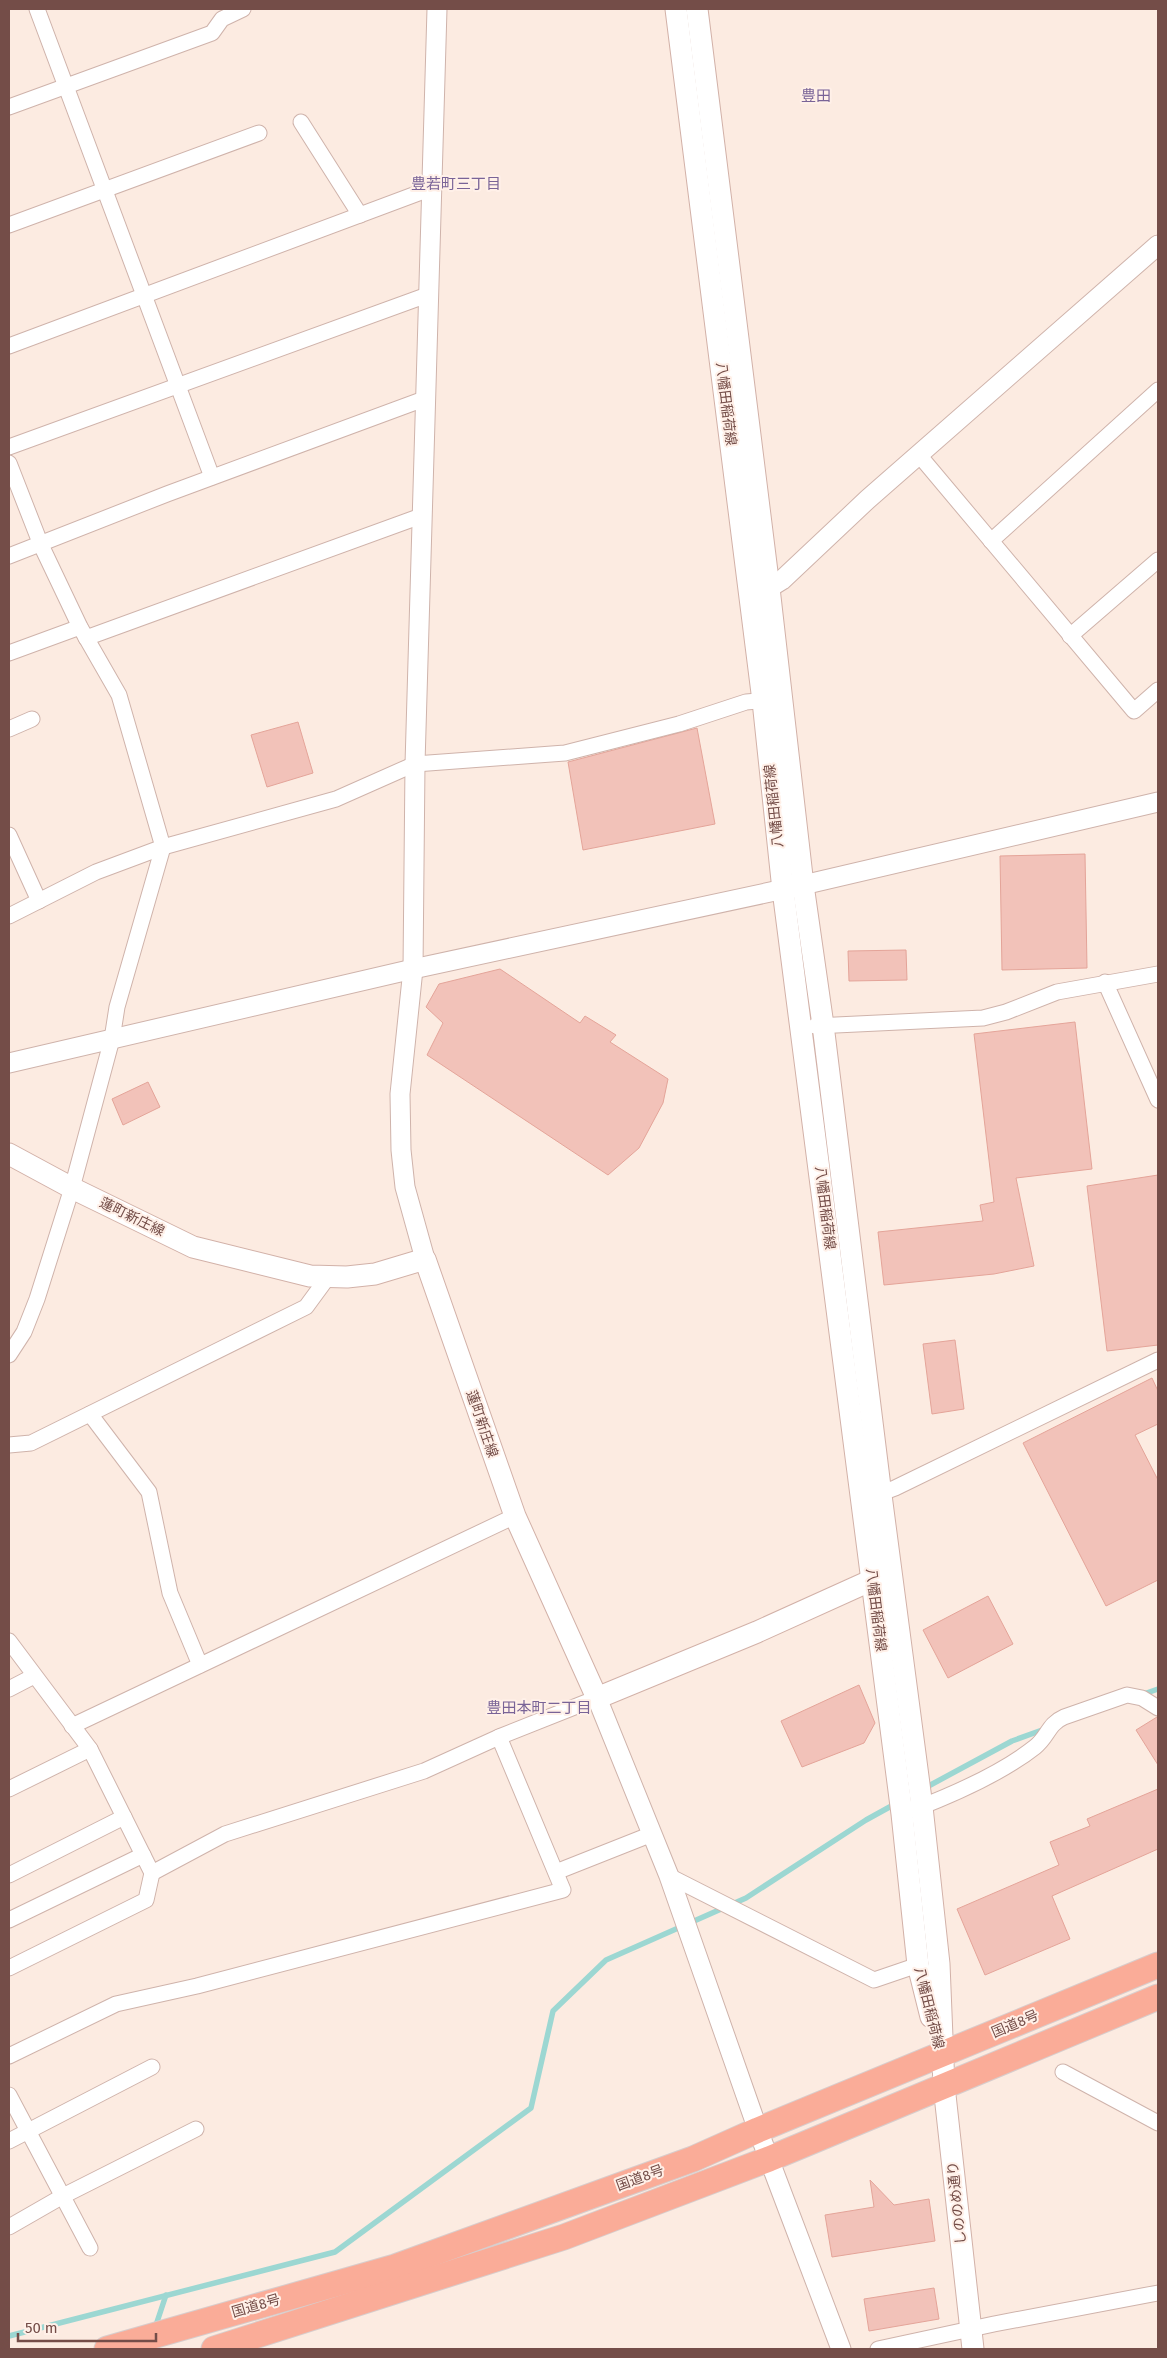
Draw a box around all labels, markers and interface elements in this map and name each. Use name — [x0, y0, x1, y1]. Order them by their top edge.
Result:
district label: 豊田 — [801, 87, 831, 105]
district label: 豊若町三丁目 — [411, 175, 501, 193]
street label: 八幡田稲荷線 — [712, 361, 740, 447]
street label: 八幡田稲荷線 — [761, 763, 787, 849]
street label: 八幡田稲荷線 — [811, 1165, 839, 1251]
street label: 蓮町新庄線 — [97, 1194, 167, 1240]
street label: 蓮町新庄線 — [463, 1388, 501, 1460]
street label: 八幡田稲荷線 — [862, 1567, 890, 1653]
district label: 豊田本町二丁目 — [486, 1699, 592, 1717]
street label: 八幡田稲荷線 — [911, 1965, 947, 2051]
street label: 国道8号 — [989, 2006, 1041, 2042]
street label: しののめ通り — [944, 2160, 970, 2246]
street label: 国道8号 — [614, 2162, 666, 2194]
street label: 国道8号 — [230, 2291, 282, 2321]
scale bar — [18, 2310, 155, 2342]
text: 50 m — [25, 2319, 58, 2337]

